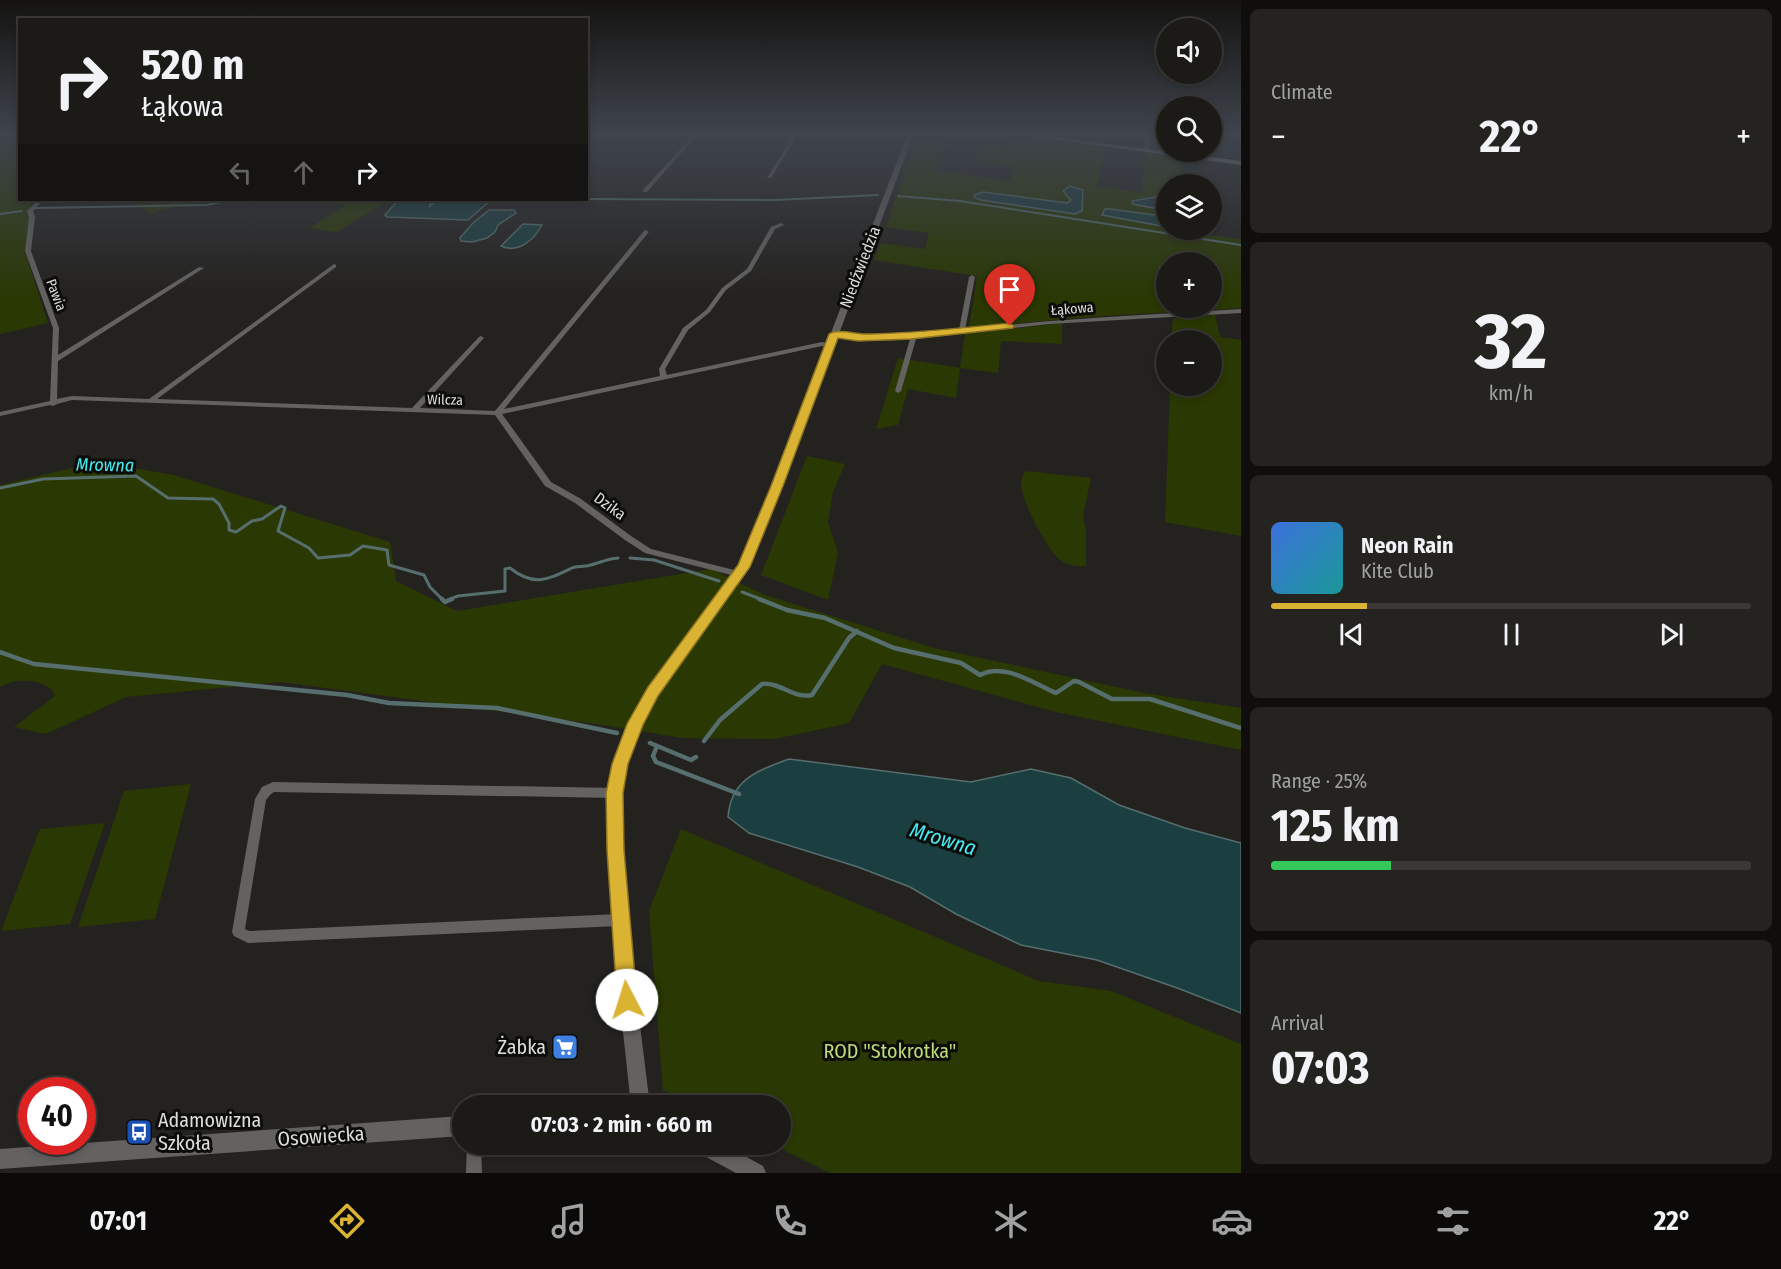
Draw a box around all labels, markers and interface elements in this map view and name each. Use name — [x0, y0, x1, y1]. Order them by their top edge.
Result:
map controls — [1156, 18, 1222, 396]
button: sound — [1156, 18, 1222, 84]
text: 520 m — [141, 40, 244, 90]
icon: right — [42, 42, 120, 120]
text: Climate — [1271, 80, 1333, 104]
text: Łąkowa — [141, 91, 224, 123]
button: search — [1156, 96, 1222, 162]
text: 22° — [1480, 110, 1542, 164]
text: − — [1271, 117, 1286, 157]
text: + — [1736, 117, 1751, 157]
icon: left — [224, 156, 257, 189]
icon: ahead — [287, 156, 320, 189]
icon: right — [350, 156, 383, 189]
button: layers — [1156, 174, 1222, 240]
street label: Niedźwiedzia — [836, 223, 884, 310]
button: + — [1156, 252, 1222, 318]
pin — [984, 264, 1035, 326]
icon: arrive — [993, 273, 1026, 306]
street label: Pawia — [42, 277, 70, 314]
text: 32 — [1475, 295, 1547, 389]
street label: Łąkowa — [1050, 299, 1094, 319]
button: − — [1156, 330, 1222, 396]
text: km/h — [1489, 381, 1533, 405]
street label: Wilcza — [427, 391, 463, 409]
water label: Mrowna — [76, 453, 134, 477]
street label: Dzika — [590, 488, 630, 524]
text: Neon Rain — [1361, 532, 1454, 559]
text: Kite Club — [1361, 559, 1434, 583]
icon: previous — [1335, 618, 1368, 651]
icon: pause — [1495, 618, 1528, 651]
icon: next — [1655, 618, 1688, 651]
text: Range · 25% — [1271, 769, 1367, 793]
text: 125 km — [1271, 799, 1400, 853]
water label: Mrowna — [907, 817, 979, 861]
position arrow — [595, 968, 659, 1032]
text: Arrival — [1271, 1011, 1324, 1035]
supermarket icon: Żabka — [550, 1032, 580, 1062]
place label: Żabka — [498, 1035, 546, 1059]
park label: ROD "Stokrotka" — [824, 1039, 956, 1063]
text: 07:03 — [1271, 1041, 1370, 1095]
speed limit sign: 40 — [18, 1077, 96, 1155]
place label: Adamowizna Szkoła — [158, 1108, 261, 1155]
text: 07:03 · 2 min · 660 m — [531, 1111, 712, 1138]
bus stop icon: Adamowizna Szkoła — [124, 1117, 154, 1147]
street label: Osowiecka — [277, 1121, 365, 1151]
icon: directions — [326, 1200, 368, 1242]
icon: music — [548, 1200, 590, 1242]
icon: phone — [769, 1200, 811, 1242]
icon: climate — [990, 1200, 1032, 1242]
icon: car — [1211, 1200, 1253, 1242]
icon: filters — [1432, 1200, 1474, 1242]
text: 07:01 — [90, 1205, 147, 1237]
text: 22° — [1654, 1205, 1691, 1237]

